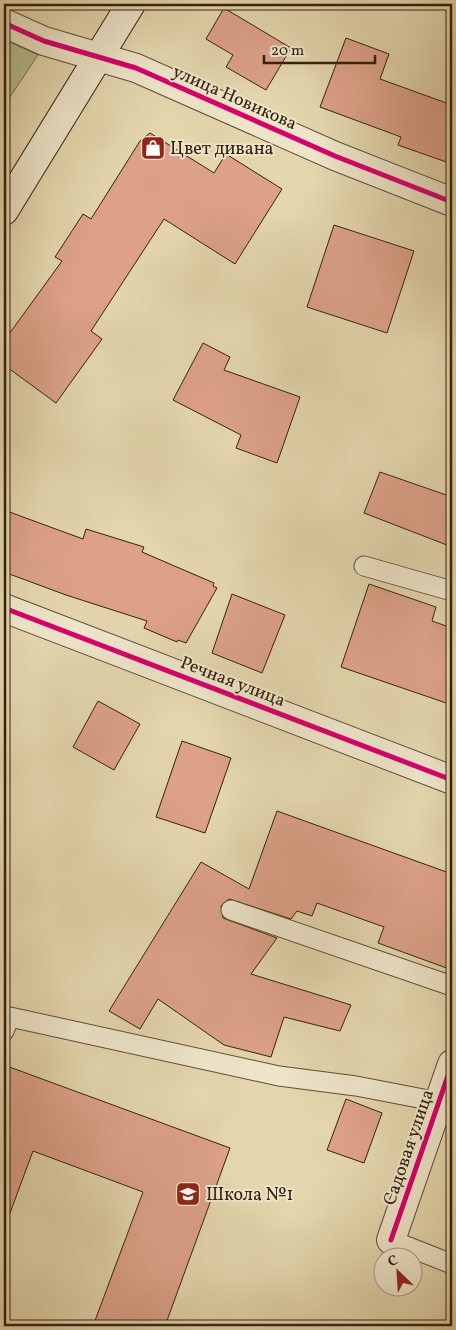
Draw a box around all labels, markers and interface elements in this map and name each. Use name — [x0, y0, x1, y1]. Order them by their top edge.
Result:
scale bar — [264, 32, 375, 64]
text: 20 m — [271, 41, 304, 62]
street label: улица Новикова — [168, 60, 301, 137]
shop icon: Цвет дивана — [140, 135, 166, 161]
place label: Цвет дивана — [170, 137, 274, 162]
street label: Речная улица — [176, 651, 289, 714]
street label: Садовая улица — [378, 1086, 441, 1209]
school or university icon: Школа №1 — [175, 1181, 201, 1207]
place label: Школа №1 — [206, 1183, 293, 1208]
north arrow — [374, 1248, 424, 1298]
text: С — [385, 1251, 401, 1272]

